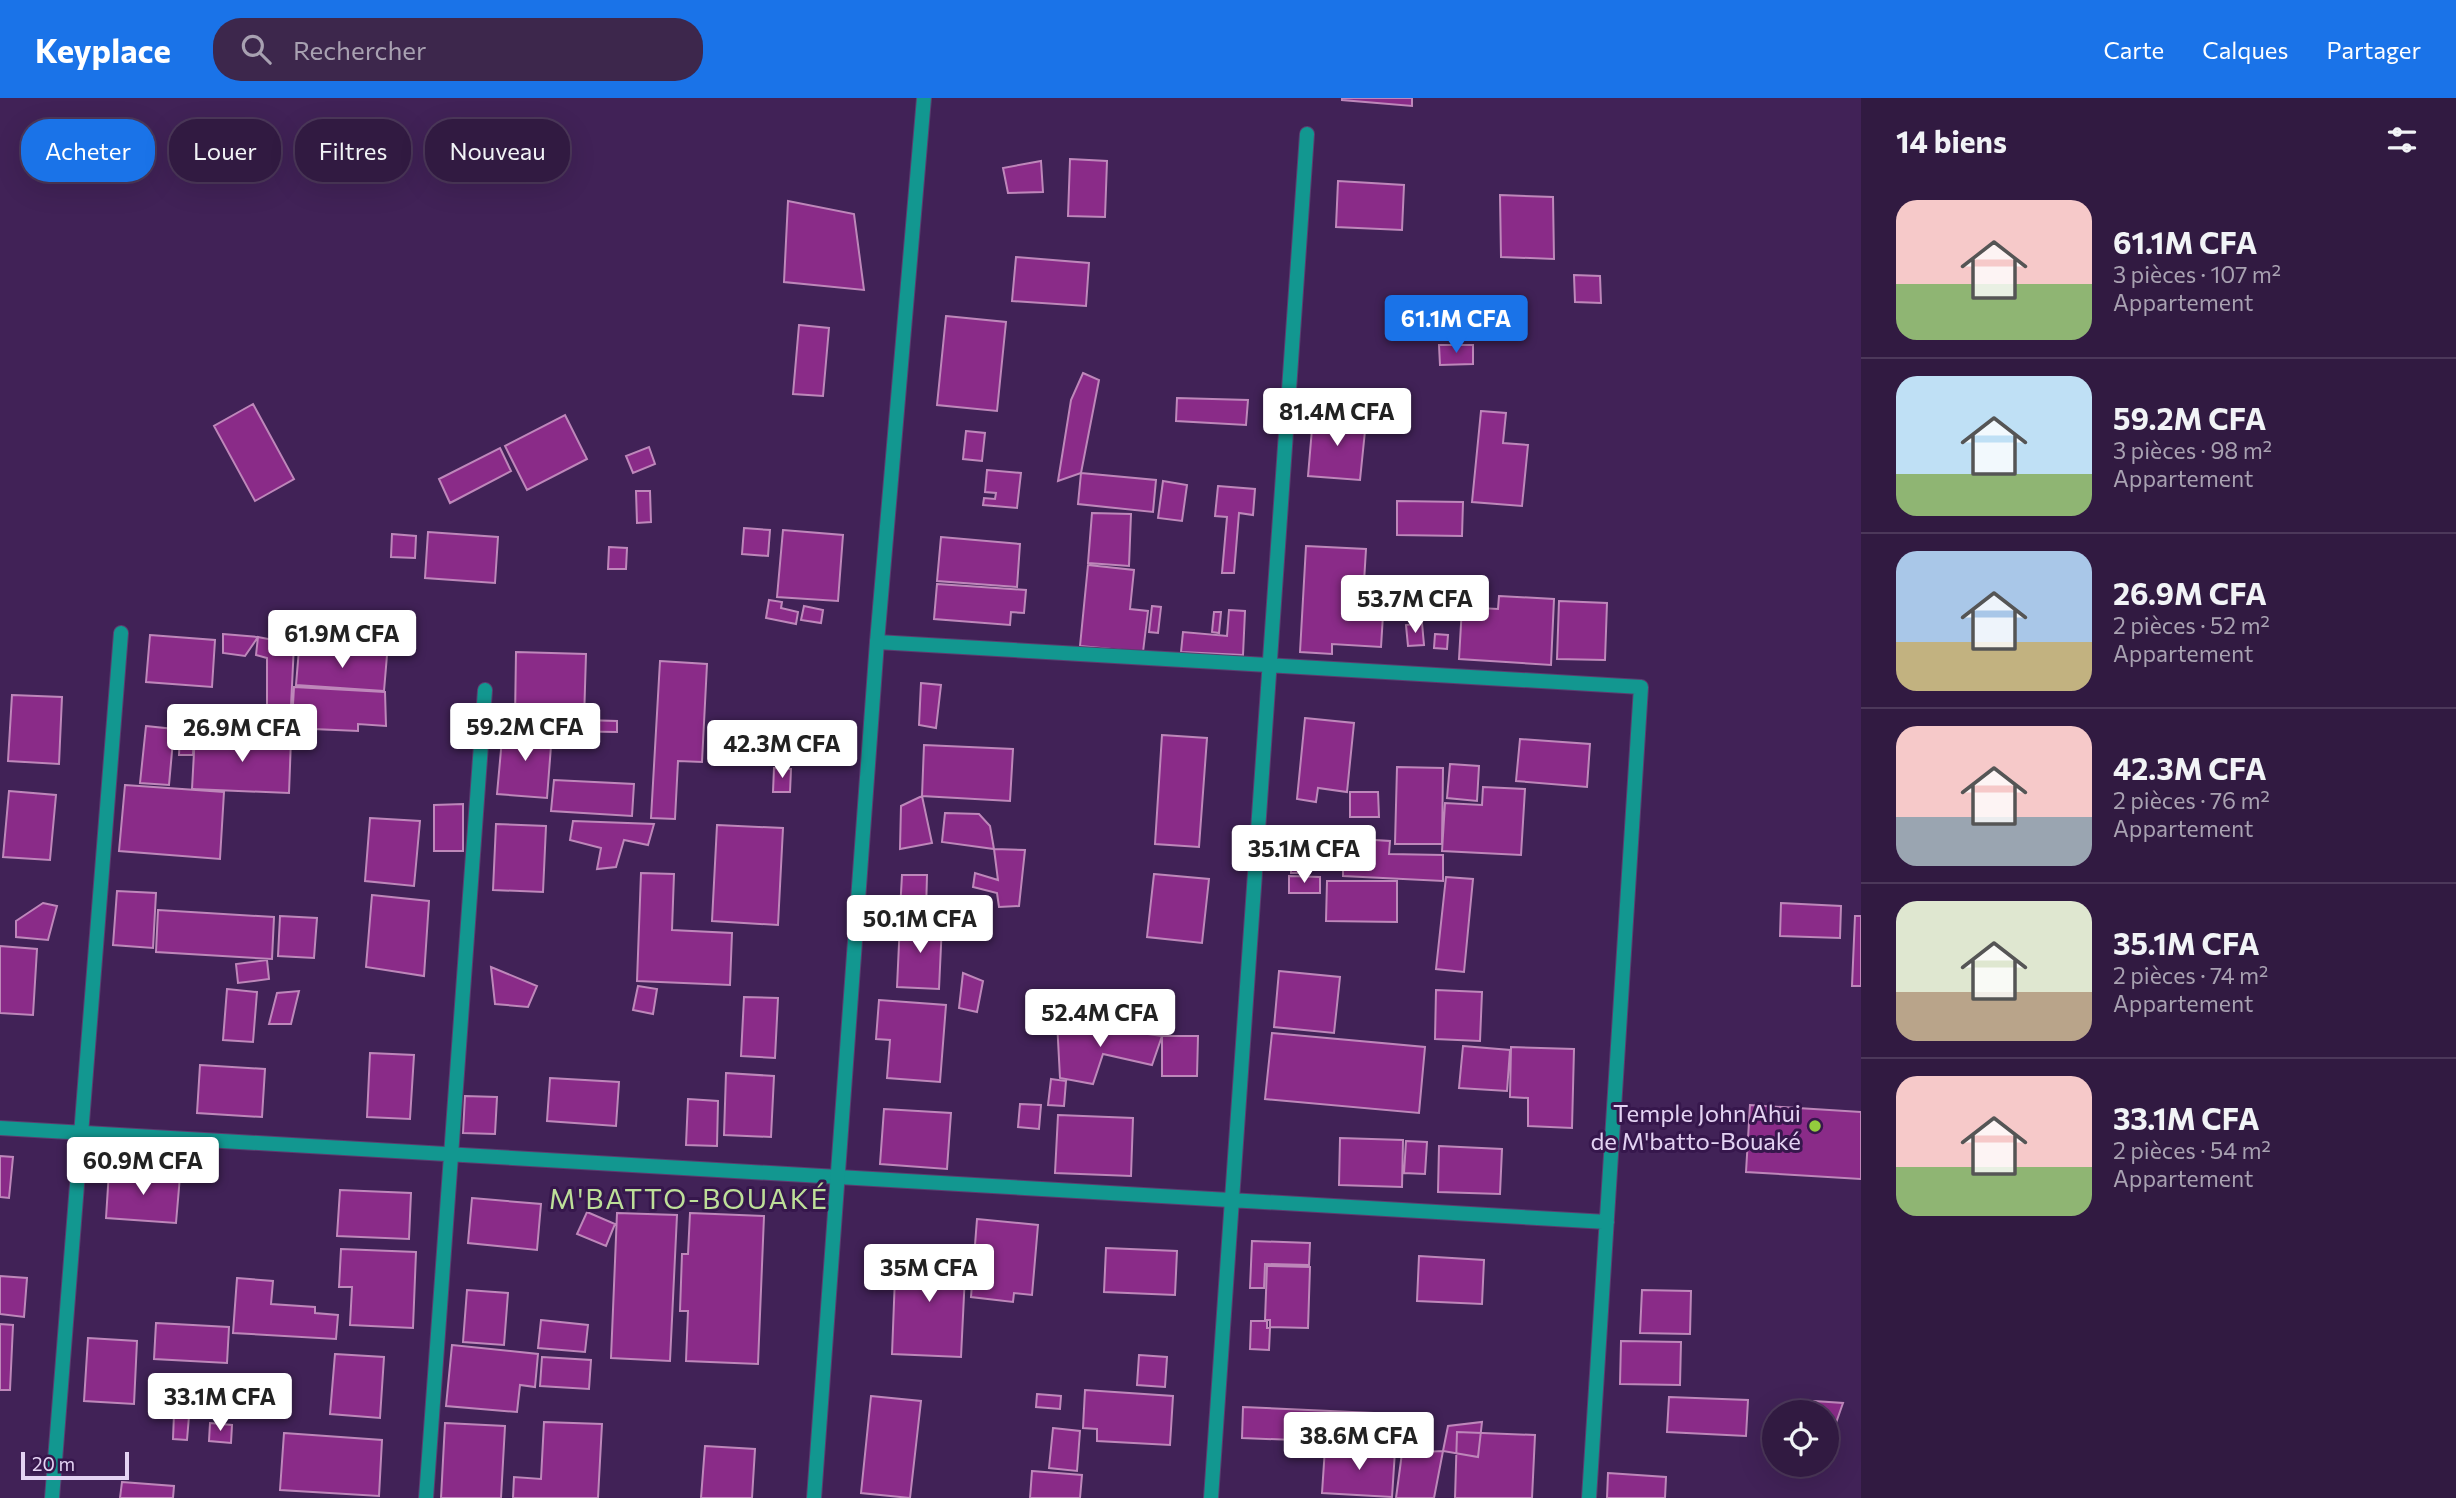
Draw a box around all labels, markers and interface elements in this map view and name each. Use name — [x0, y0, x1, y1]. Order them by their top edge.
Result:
search box — [213, 18, 703, 81]
text: Keyplace — [35, 29, 171, 70]
icon: search — [237, 30, 275, 68]
text: Rechercher — [293, 34, 426, 65]
text: Carte — [2103, 35, 2164, 64]
text: Calques — [2202, 35, 2288, 64]
text: Partager — [2326, 35, 2421, 64]
chip: Acheter — [21, 119, 155, 182]
chip: Louer — [169, 119, 281, 182]
chip: Filtres — [295, 119, 411, 182]
chip: Nouveau — [425, 119, 570, 182]
icon: filters — [2383, 121, 2421, 159]
text: 14 biens — [1896, 122, 2007, 159]
text: 61.1M CFA — [2113, 223, 2257, 260]
icon: home — [1952, 228, 2036, 312]
text: 3 pièces · 107 m² — [2113, 260, 2281, 288]
text: Appartement — [2113, 288, 2254, 316]
pin: 61.1M CFA — [1376, 296, 1536, 355]
text: 61.1M CFA — [1401, 304, 1511, 332]
pin: 81.4M CFA — [1257, 388, 1417, 448]
text: 81.4M CFA — [1279, 397, 1395, 425]
text: 59.2M CFA — [2113, 399, 2266, 436]
icon: home — [1952, 404, 2036, 488]
text: 3 pièces · 98 m² — [2113, 436, 2272, 464]
text: Appartement — [2113, 464, 2254, 492]
text: 26.9M CFA — [2113, 574, 2267, 611]
pin: 53.7M CFA — [1335, 575, 1495, 635]
icon: home — [1952, 579, 2036, 663]
text: 53.7M CFA — [1357, 584, 1473, 612]
pin: 61.9M CFA — [262, 610, 422, 670]
text: 2 pièces · 52 m² — [2113, 611, 2270, 639]
text: 61.9M CFA — [284, 619, 400, 647]
text: Appartement — [2113, 639, 2254, 667]
pin: 26.9M CFA — [162, 704, 322, 764]
pin: 59.2M CFA — [445, 704, 605, 763]
text: 59.2M CFA — [466, 712, 584, 740]
text: 26.9M CFA — [183, 713, 301, 741]
pin: 42.3M CFA — [702, 720, 862, 780]
text: 42.3M CFA — [723, 729, 841, 757]
text: 42.3M CFA — [2113, 749, 2266, 786]
icon: home — [1952, 754, 2036, 838]
text: 2 pièces · 76 m² — [2113, 786, 2270, 814]
text: Appartement — [2113, 814, 2254, 842]
pin: 35.1M CFA — [1224, 826, 1384, 885]
text: 35.1M CFA — [1248, 834, 1360, 862]
pin: 50.1M CFA — [840, 896, 1000, 955]
text: 50.1M CFA — [863, 904, 977, 932]
text: 35.1M CFA — [2113, 924, 2260, 961]
icon: home — [1952, 929, 2036, 1013]
text: 2 pièces · 74 m² — [2113, 961, 2268, 989]
text: Appartement — [2113, 989, 2254, 1017]
pin: 52.4M CFA — [1020, 990, 1180, 1049]
text: 52.4M CFA — [1041, 998, 1159, 1026]
place label: Temple John Ahui de M'batto-Bouaké — [1590, 1098, 1801, 1155]
text: 33.1M CFA — [2113, 1099, 2259, 1136]
icon: home — [1952, 1104, 2036, 1188]
marker: Temple John Ahui de M'batto-Bouaké — [1807, 1118, 1823, 1134]
text: 2 pièces · 54 m² — [2113, 1136, 2271, 1164]
pin: 60.9M CFA — [63, 1138, 223, 1197]
text: 60.9M CFA — [83, 1146, 203, 1174]
text: Appartement — [2113, 1164, 2254, 1192]
district label: M'BATTO-BOUAKÉ — [549, 1181, 829, 1215]
pin: 35M CFA — [864, 1244, 994, 1304]
text: 35M CFA — [880, 1253, 978, 1281]
pin: 33.1M CFA — [140, 1374, 300, 1433]
text: 33.1M CFA — [164, 1382, 276, 1410]
map controls — [1762, 1400, 1839, 1477]
button: locate — [1762, 1400, 1839, 1477]
pin: 38.6M CFA — [1279, 1412, 1439, 1472]
text: 38.6M CFA — [1300, 1421, 1418, 1449]
scale bar — [21, 1449, 130, 1481]
text: 20 m — [32, 1452, 75, 1475]

